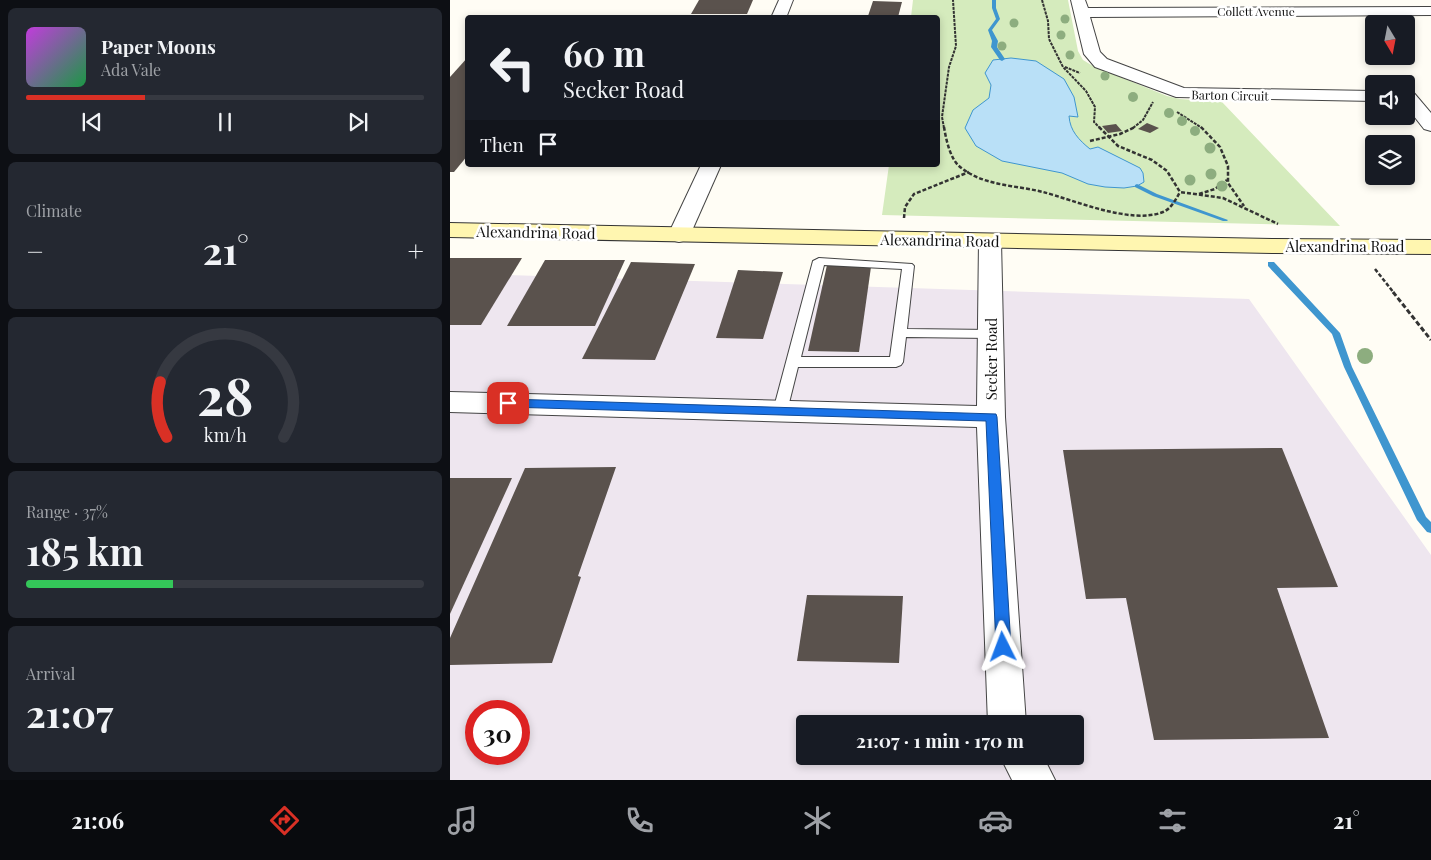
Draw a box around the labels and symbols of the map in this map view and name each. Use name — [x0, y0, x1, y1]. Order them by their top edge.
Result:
street label: Collett Avenue — [1217, 3, 1295, 19]
north arrow — [1365, 15, 1415, 65]
street label: Barton Circuit — [1191, 86, 1269, 104]
street label: Alexandrina Road — [475, 221, 596, 243]
street label: Alexandrina Road — [879, 229, 1000, 251]
street label: Alexandrina Road — [1284, 236, 1405, 256]
street label: Secker Road — [981, 317, 1001, 400]
pin — [487, 382, 529, 424]
position arrow — [976, 620, 1028, 672]
speed limit sign: 30 — [465, 700, 530, 765]

